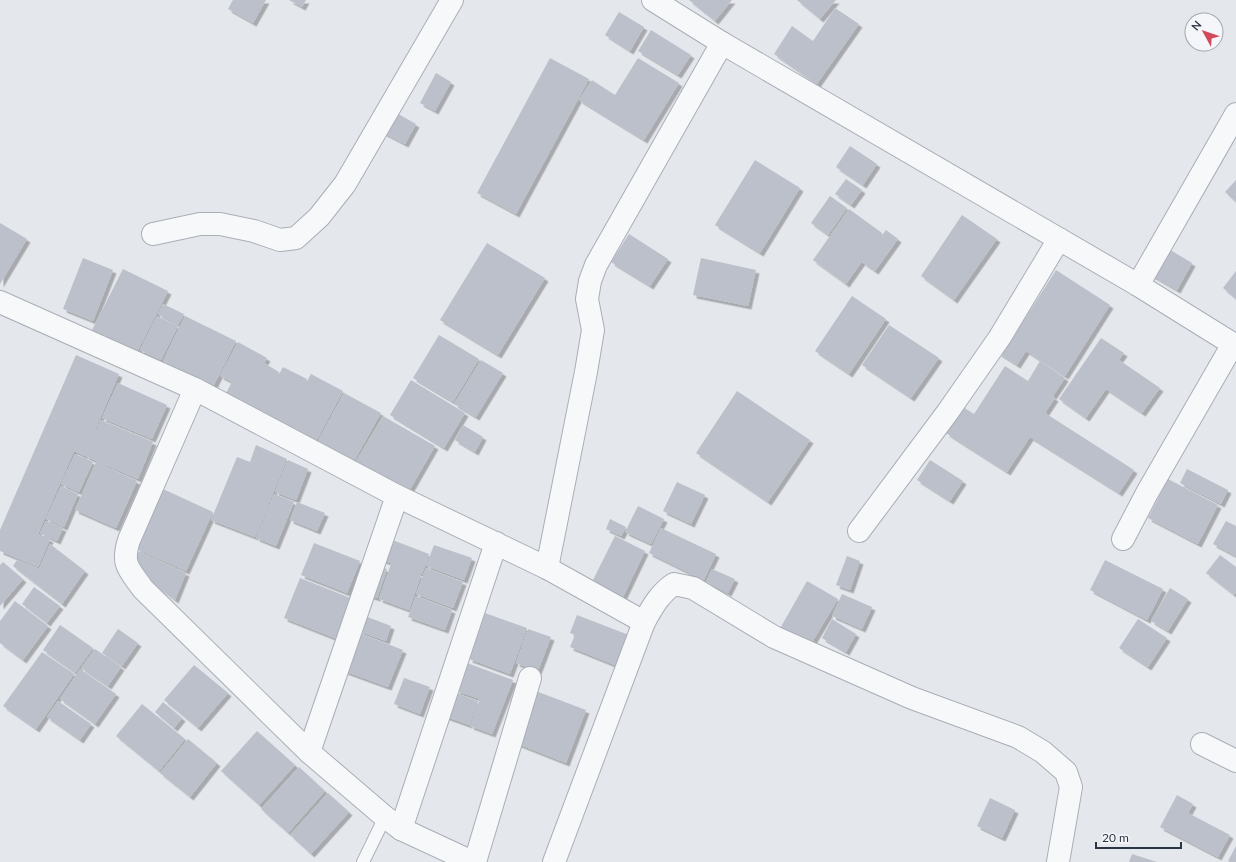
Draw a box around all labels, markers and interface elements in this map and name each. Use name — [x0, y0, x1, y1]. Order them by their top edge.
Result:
north arrow — [1184, 12, 1224, 52]
text: N — [1188, 18, 1204, 33]
scale bar — [1096, 824, 1181, 850]
text: 20 m — [1102, 830, 1129, 845]

